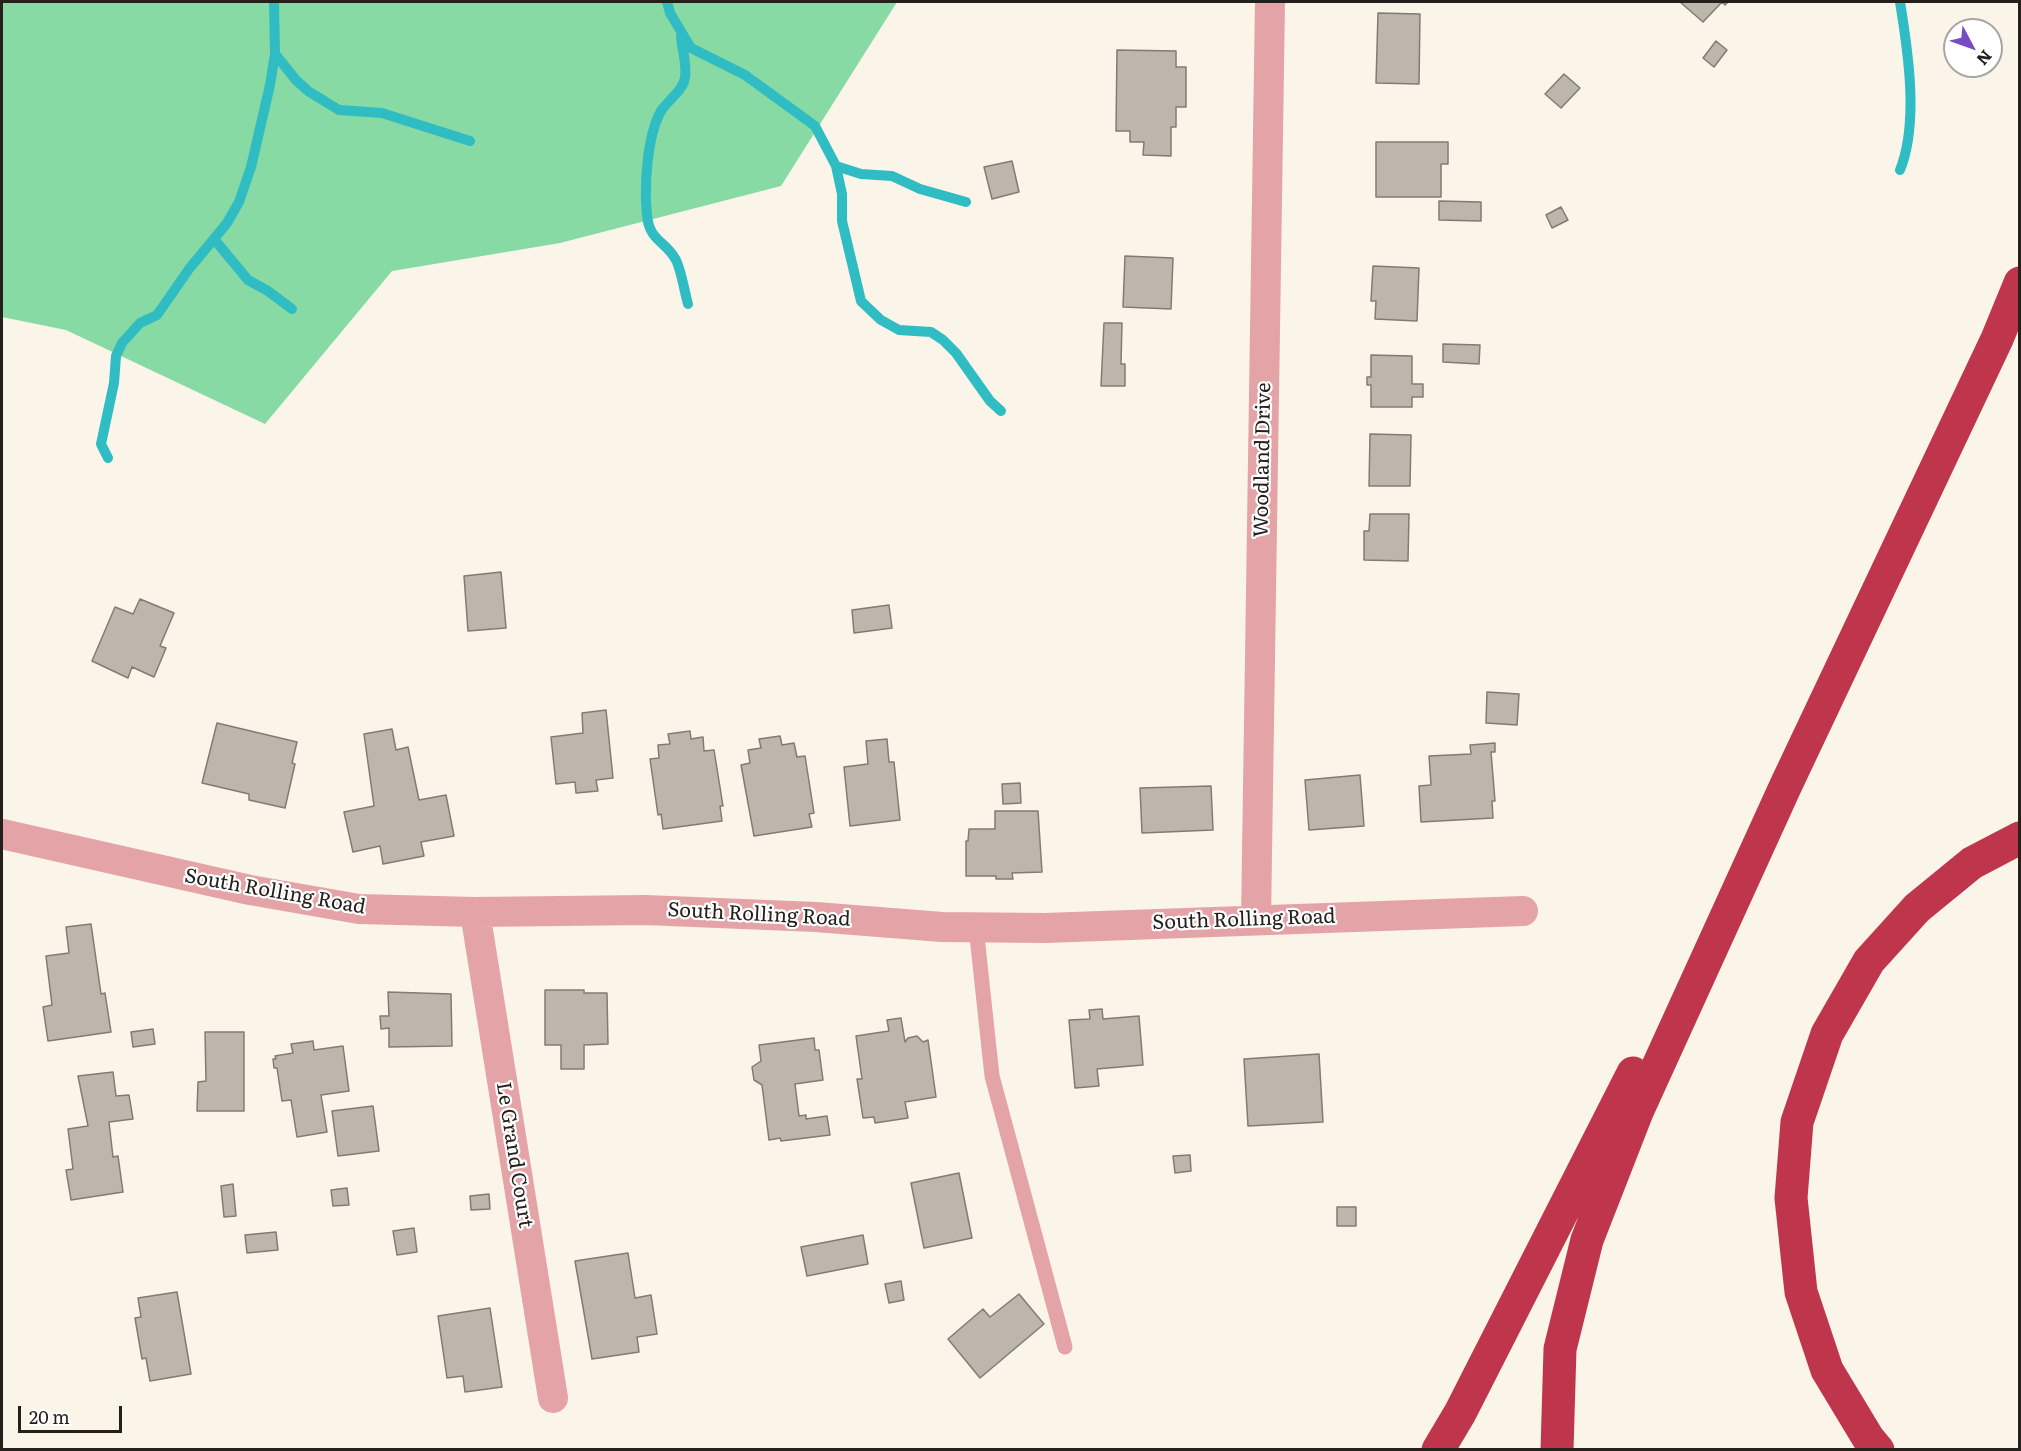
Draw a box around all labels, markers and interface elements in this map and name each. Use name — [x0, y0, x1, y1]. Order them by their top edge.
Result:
north arrow — [1943, 18, 2003, 78]
text: N — [1972, 46, 1999, 71]
street label: Woodland Drive — [1250, 382, 1276, 538]
street label: South Rolling Road — [183, 864, 367, 920]
street label: South Rolling Road — [667, 898, 851, 932]
street label: South Rolling Road — [1152, 905, 1336, 935]
street label: Le Grand Court — [491, 1080, 537, 1230]
scale bar — [21, 1394, 124, 1432]
text: 20 m — [29, 1403, 70, 1430]

